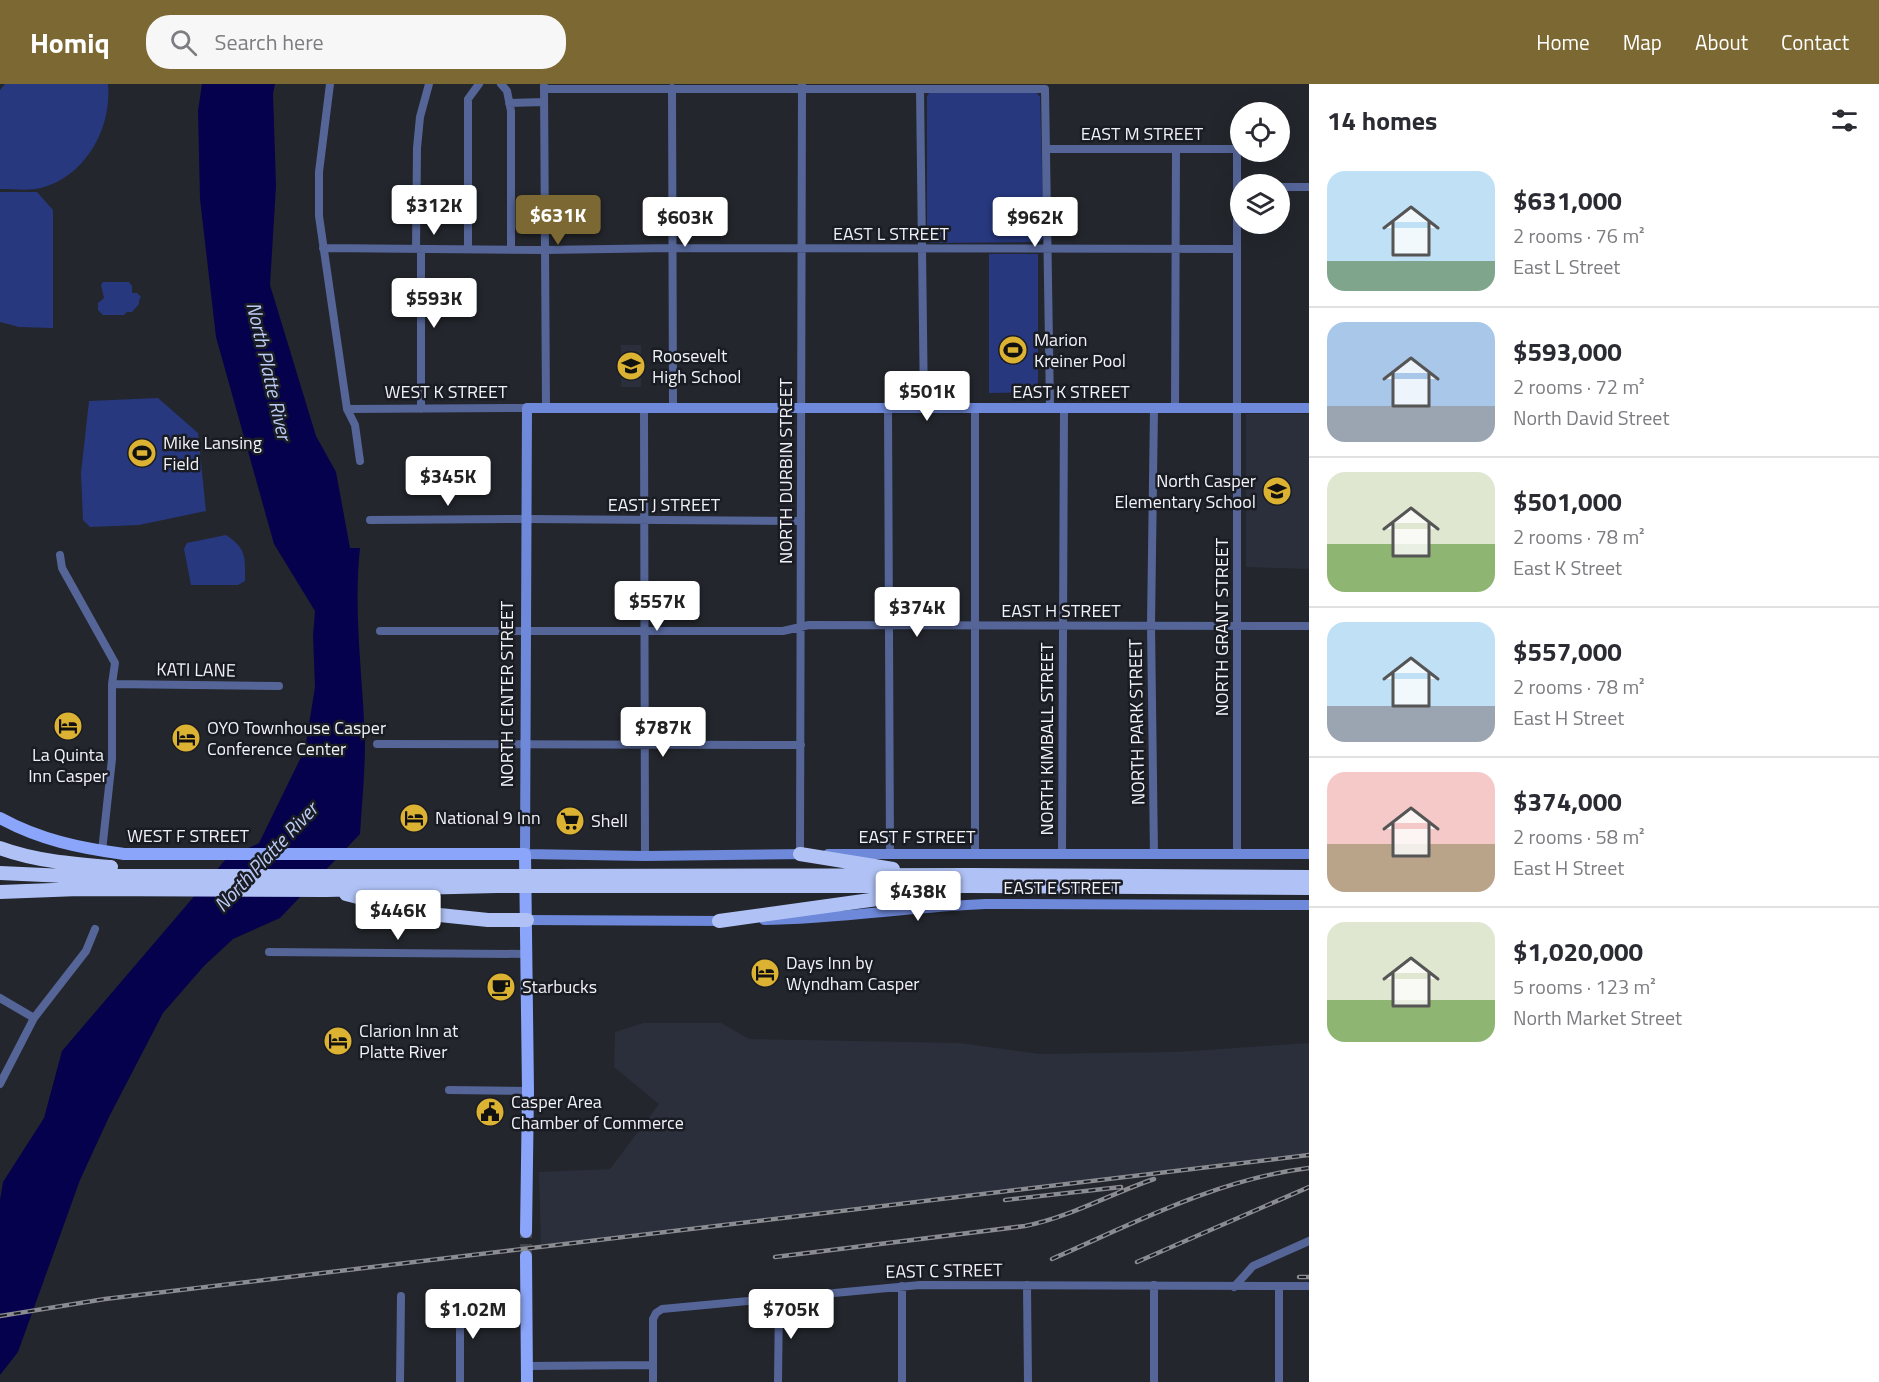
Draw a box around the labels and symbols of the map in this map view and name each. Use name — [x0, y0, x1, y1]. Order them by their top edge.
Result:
street label: EAST M STREET — [1081, 120, 1204, 147]
pin: $312K — [392, 185, 476, 236]
pin: $631K — [516, 195, 600, 246]
pin: $603K — [643, 197, 727, 248]
pin: $962K — [993, 197, 1077, 248]
street label: EAST L STREET — [833, 220, 950, 247]
pin: $593K — [392, 278, 476, 329]
water label: North Platte River — [239, 299, 301, 446]
place label: Marion Kreiner Pool — [1034, 326, 1126, 374]
sports icon: Marion Kreiner Pool — [997, 334, 1029, 366]
place label: Roosevelt High School — [652, 342, 741, 390]
school or university icon: Roosevelt High School — [615, 350, 647, 382]
pin: $501K — [885, 371, 969, 422]
street label: NORTH DURBIN STREET — [772, 377, 799, 564]
street label: WEST K STREET — [385, 378, 508, 405]
street label: EAST K STREET — [1012, 378, 1130, 405]
place label: Mike Lansing Field — [163, 429, 262, 477]
sports icon: Mike Lansing Field — [126, 437, 158, 469]
pin: $345K — [406, 456, 490, 507]
place label: North Casper Elementary School — [1114, 467, 1256, 515]
school or university icon: North Casper Elementary School — [1261, 475, 1293, 507]
street label: EAST J STREET — [608, 491, 721, 518]
street label: NORTH GRANT STREET — [1208, 537, 1235, 716]
pin: $557K — [615, 581, 699, 632]
pin: $374K — [875, 587, 959, 638]
street label: EAST H STREET — [1001, 597, 1121, 624]
street label: NORTH CENTER STREET — [493, 600, 520, 787]
street label: NORTH PARK STREET — [1122, 638, 1151, 805]
street label: NORTH KIMBALL STREET — [1033, 642, 1060, 835]
street label: KATI LANE — [156, 655, 236, 684]
pin: $787K — [621, 707, 705, 758]
hotel icon: La Quinta Inn Casper — [52, 710, 84, 742]
place label: OYO Townhouse Casper Conference Center — [207, 714, 386, 762]
hotel icon: OYO Townhouse Casper Conference Center — [170, 722, 202, 754]
place label: La Quinta Inn Casper — [28, 741, 108, 789]
water label: North Platte River — [206, 793, 327, 919]
hotel icon: National 9 Inn — [398, 802, 430, 834]
place label: National 9 Inn — [435, 804, 541, 831]
supermarket icon: Shell — [554, 805, 586, 837]
place label: Shell — [591, 807, 628, 834]
street label: WEST F STREET — [127, 822, 250, 849]
street label: EAST F STREET — [859, 823, 976, 850]
pin: $438K — [876, 871, 960, 922]
street label: EAST E STREET — [1003, 874, 1121, 901]
pin: $446K — [356, 890, 440, 941]
place label: Days Inn by Wyndham Casper — [786, 949, 920, 997]
hotel icon: Days Inn by Wyndham Casper — [749, 957, 781, 989]
cafe icon: Starbucks — [485, 971, 517, 1003]
place label: Starbucks — [522, 973, 597, 1000]
place label: Clarion Inn at Platte River — [359, 1017, 459, 1065]
hotel icon: Clarion Inn at Platte River — [322, 1025, 354, 1057]
place label: Casper Area Chamber of Commerce — [511, 1088, 684, 1136]
public building icon: Casper Area Chamber of Commerce — [474, 1096, 506, 1128]
street label: EAST C STREET — [885, 1256, 1003, 1285]
pin: $1.02M — [424, 1289, 522, 1340]
pin: $705K — [749, 1289, 833, 1340]

